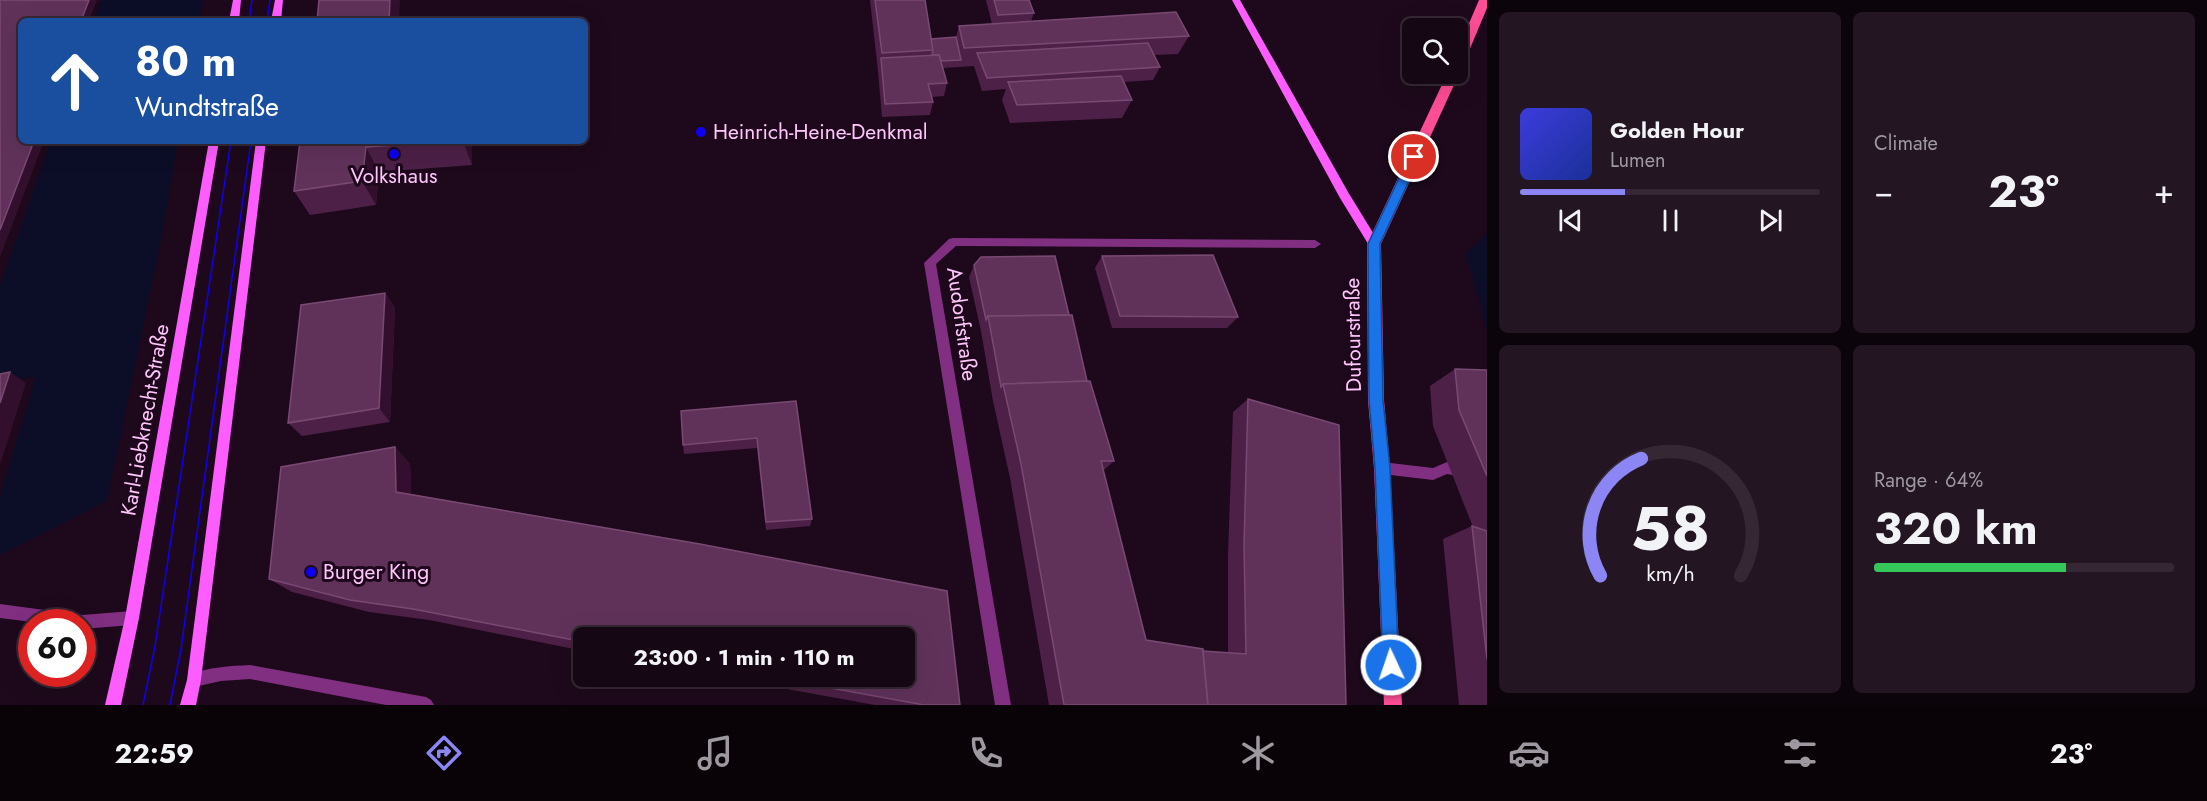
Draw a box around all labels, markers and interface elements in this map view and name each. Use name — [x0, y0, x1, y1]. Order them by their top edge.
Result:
map controls — [1402, 18, 1468, 84]
button: search — [1402, 18, 1468, 84]
text: 80 m — [135, 31, 236, 92]
icon: ahead — [36, 42, 114, 120]
text: Wundtstraße — [135, 87, 279, 126]
text: Golden Hour — [1610, 114, 1744, 146]
place label: Heinrich-Heine-Denkmal — [713, 117, 928, 147]
marker: Heinrich-Heine-Denkmal — [694, 125, 708, 139]
text: Climate — [1874, 129, 1938, 158]
pin — [1388, 131, 1439, 182]
icon: arrive — [1397, 140, 1430, 173]
text: Lumen — [1610, 146, 1666, 175]
marker: Volkshaus — [387, 147, 401, 161]
text: 23° — [1988, 159, 2059, 224]
place label: Volkshaus — [351, 161, 437, 191]
text: − — [1874, 168, 1893, 215]
text: + — [2154, 168, 2174, 215]
icon: previous — [1554, 204, 1587, 237]
icon: pause — [1654, 204, 1687, 237]
icon: next — [1754, 204, 1787, 237]
street label: Audorfstraße — [939, 265, 985, 383]
street label: Dufourstraße — [1337, 277, 1369, 393]
street label: Karl-Liebknecht-Straße — [113, 322, 177, 518]
text: Range · 64% — [1874, 466, 1983, 495]
text: 58 — [1630, 483, 1710, 573]
text: 320 km — [1874, 496, 2038, 561]
place label: Burger King — [323, 557, 429, 587]
text: km/h — [1646, 558, 1694, 589]
marker: Burger King — [304, 565, 318, 579]
speed limit sign: 60 — [18, 609, 96, 687]
position arrow — [1359, 633, 1423, 697]
text: 23:00 · 1 min · 110 m — [633, 641, 855, 673]
icon: directions — [423, 732, 465, 774]
icon: music — [694, 732, 736, 774]
icon: phone — [965, 732, 1007, 774]
icon: climate — [1237, 732, 1279, 774]
icon: car — [1508, 732, 1550, 774]
icon: filters — [1779, 732, 1821, 774]
text: 22:59 — [115, 734, 194, 773]
text: 23° — [2050, 734, 2092, 773]

